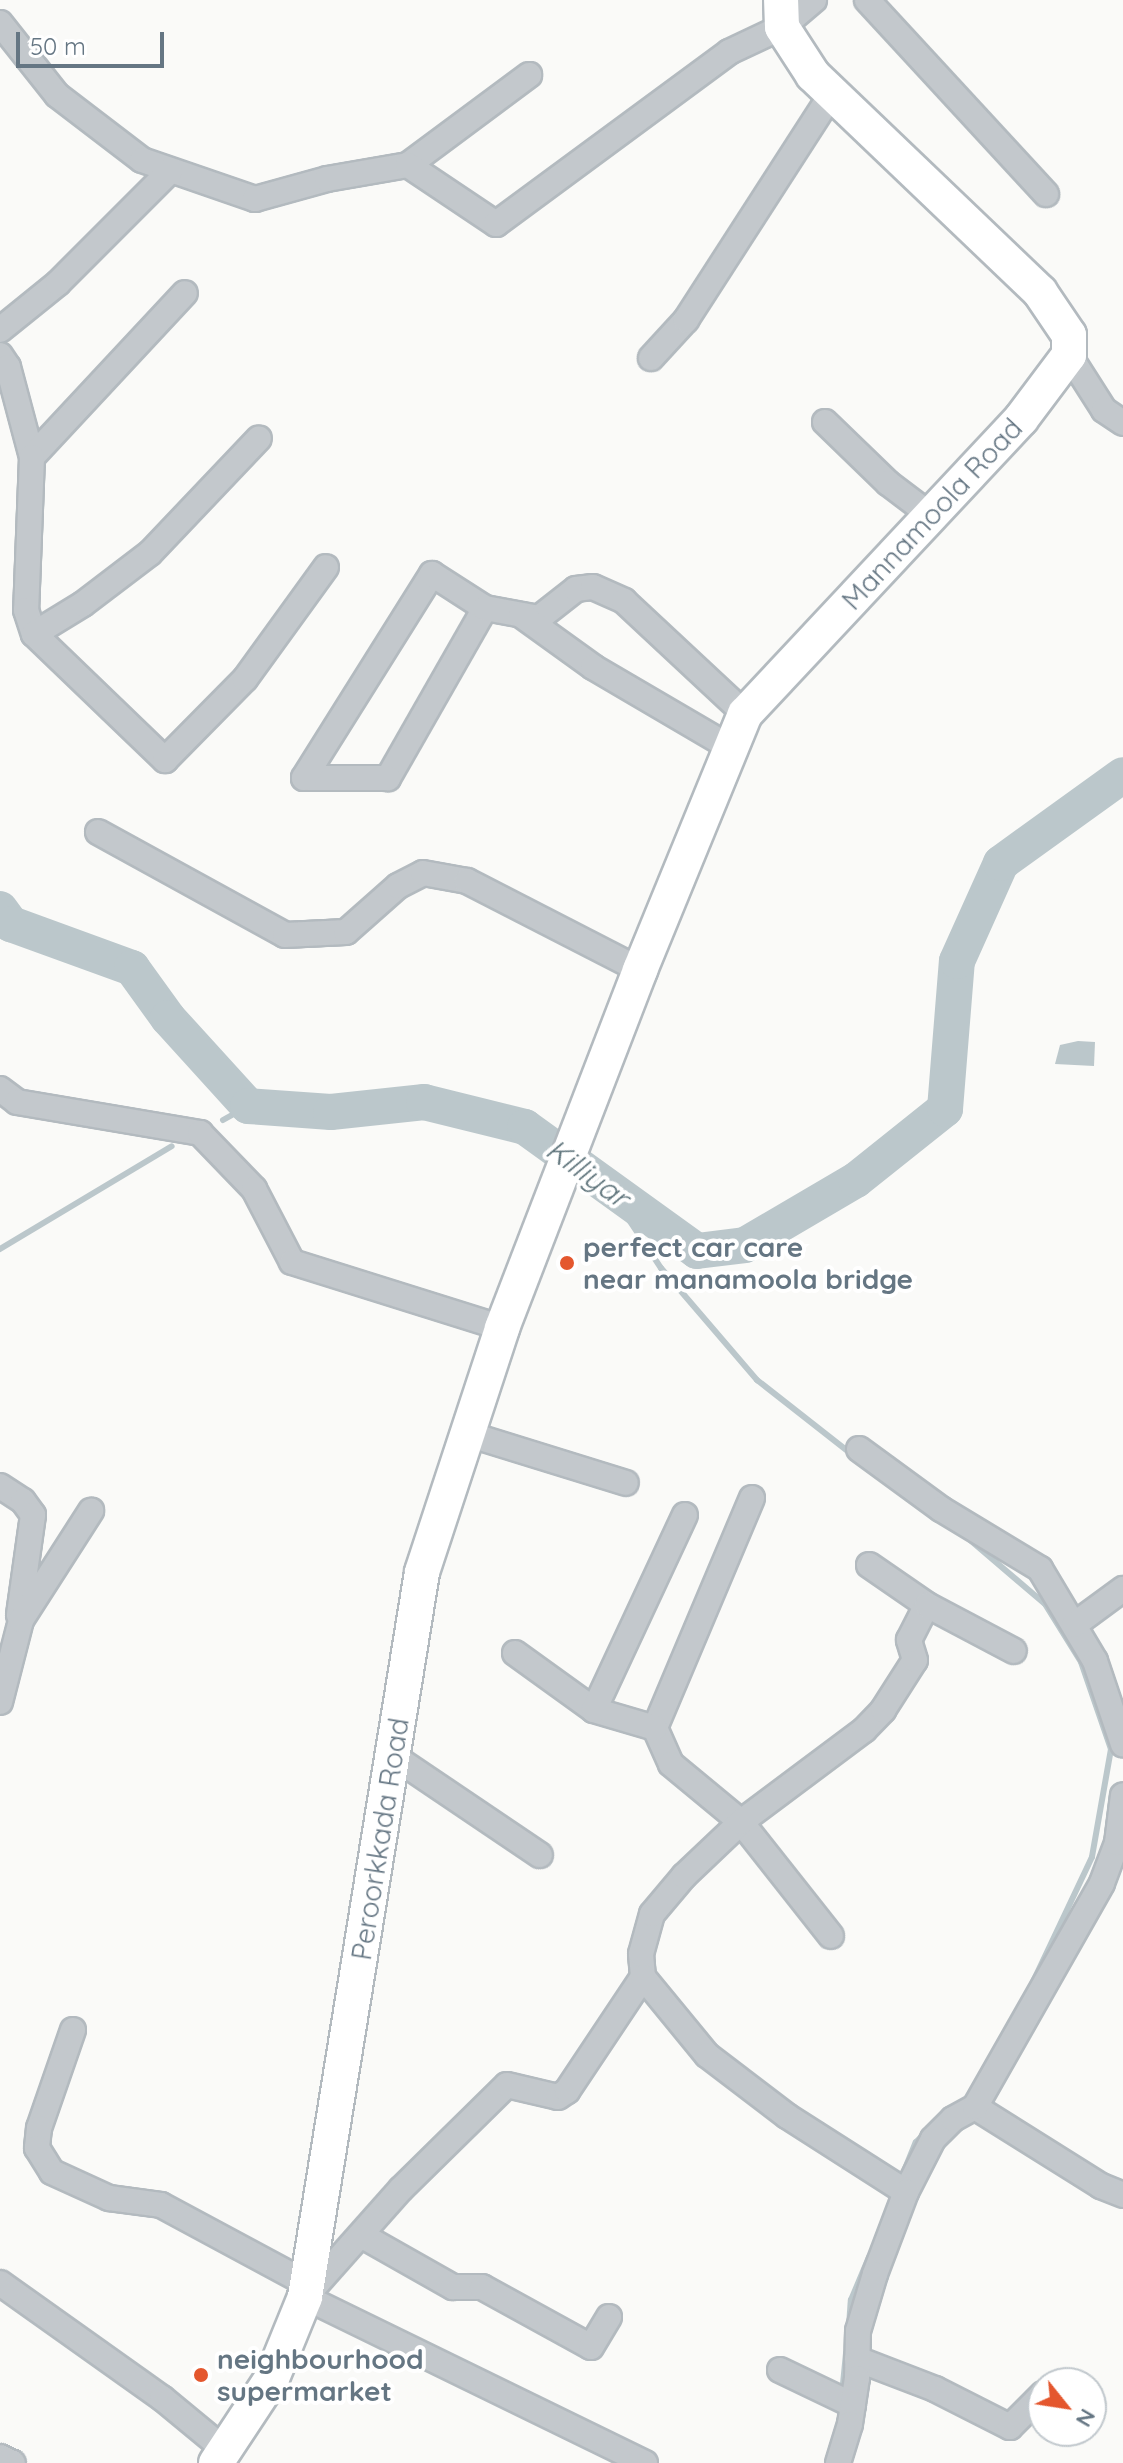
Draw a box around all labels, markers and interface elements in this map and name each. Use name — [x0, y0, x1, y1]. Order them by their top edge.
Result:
scale bar — [20, 16, 168, 66]
text: 50 m — [30, 31, 86, 61]
street label: Mannamoola Road — [835, 411, 1029, 617]
water label: Killiyar — [540, 1131, 636, 1215]
place label: perfect car care near manamoola bridge — [583, 1230, 913, 1296]
marker: perfect car care near manamoola bridge — [558, 1254, 576, 1272]
street label: Peroorkkada Road — [344, 1716, 416, 1962]
place label: neighbourhood supermarket — [217, 2342, 424, 2408]
marker: neighbourhood supermarket — [192, 2366, 210, 2384]
north arrow — [1027, 2367, 1107, 2447]
text: N — [1070, 2404, 1102, 2432]

